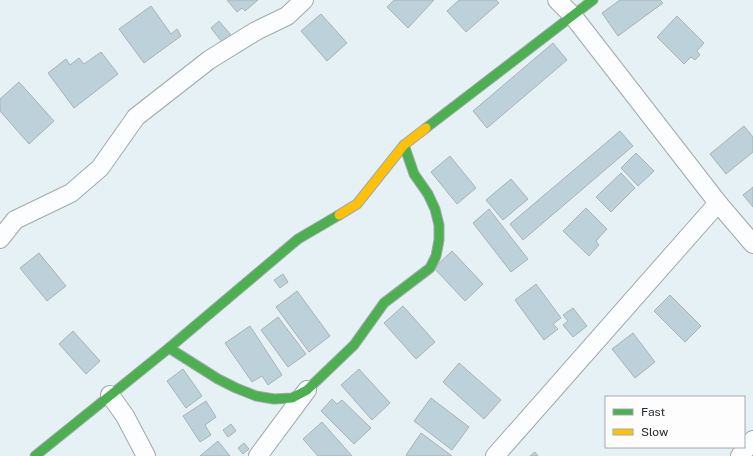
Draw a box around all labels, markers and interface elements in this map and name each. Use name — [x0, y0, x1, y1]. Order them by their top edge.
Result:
legend — [605, 396, 745, 448]
text: Fast — [641, 405, 666, 419]
text: Slow — [641, 425, 669, 439]

